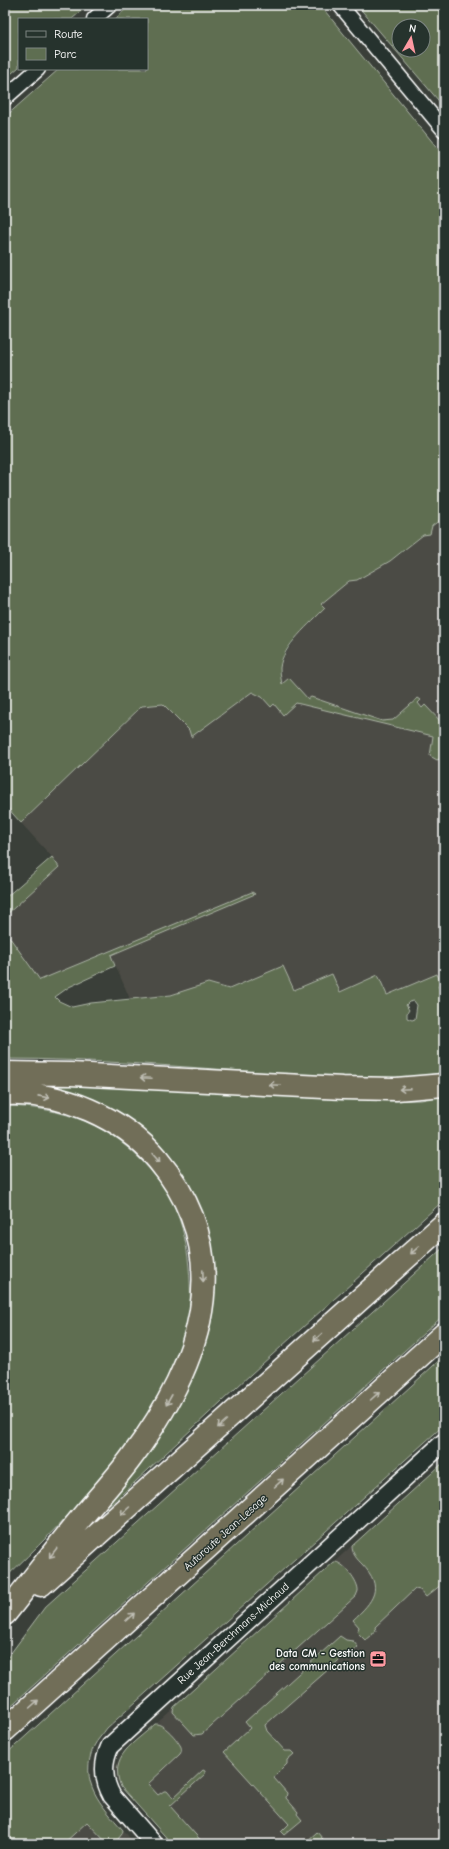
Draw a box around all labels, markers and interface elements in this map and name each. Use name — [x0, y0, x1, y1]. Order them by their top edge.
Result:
legend — [18, 18, 148, 70]
north arrow — [391, 18, 431, 58]
text: N — [408, 22, 417, 36]
text: Route — [54, 27, 83, 41]
text: Parc — [54, 47, 77, 61]
one-way arrow — [139, 1074, 152, 1081]
one-way arrow — [269, 1081, 282, 1089]
one-way arrow — [399, 1085, 412, 1092]
one-way arrow — [37, 1093, 50, 1101]
one-way arrow — [151, 1153, 161, 1163]
one-way arrow — [410, 1245, 420, 1255]
one-way arrow — [200, 1269, 207, 1282]
one-way arrow — [313, 1332, 323, 1341]
one-way arrow — [370, 1391, 381, 1400]
one-way arrow — [165, 1393, 172, 1405]
one-way arrow — [217, 1419, 227, 1429]
one-way arrow — [274, 1478, 284, 1487]
street label: Autoroute Jean-Lesage — [181, 1491, 270, 1573]
one-way arrow — [119, 1506, 130, 1515]
one-way arrow — [49, 1547, 57, 1558]
street label: Rue Jean-Berchmans-Michaud — [175, 1580, 292, 1687]
one-way arrow — [125, 1612, 136, 1621]
place label: Data CM - Gestion des communications — [269, 1647, 365, 1673]
office icon: Data CM - Gestion des communications — [368, 1649, 388, 1669]
one-way arrow — [29, 1699, 39, 1708]

